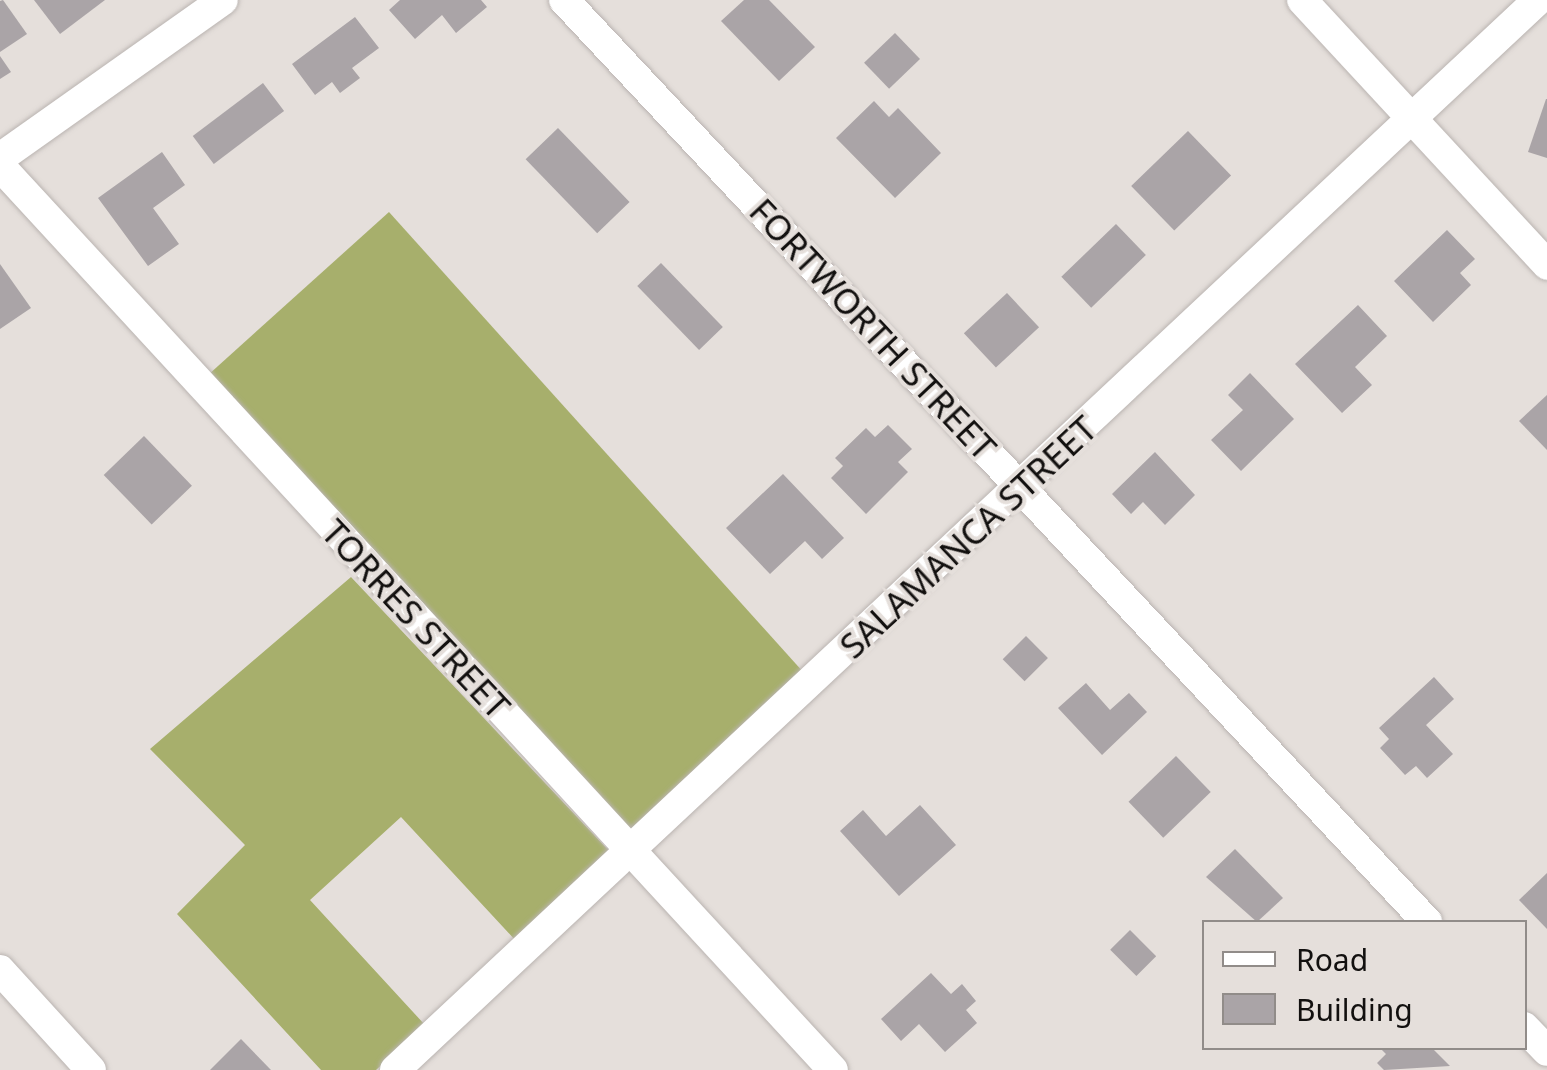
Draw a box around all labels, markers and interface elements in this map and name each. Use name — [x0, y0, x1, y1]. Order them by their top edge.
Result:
street label: FORTWORTH STREET — [741, 190, 1005, 468]
street label: SALAMANCA STREET — [831, 407, 1105, 667]
street label: TORRES STREET — [313, 511, 519, 727]
legend — [1202, 920, 1527, 1050]
text: Road — [1296, 939, 1368, 980]
text: Building — [1296, 989, 1413, 1030]

